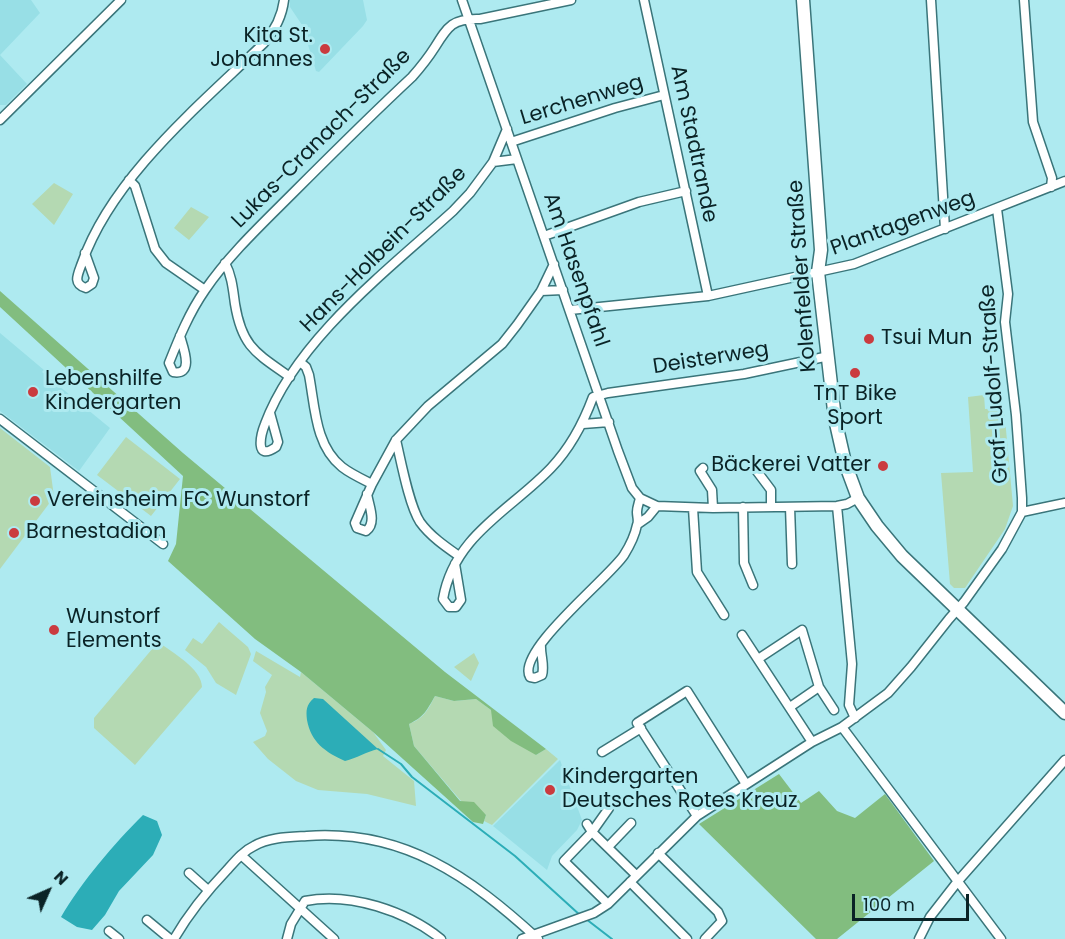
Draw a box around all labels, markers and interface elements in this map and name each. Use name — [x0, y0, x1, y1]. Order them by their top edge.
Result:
place label: Kita St. Johannes — [210, 24, 313, 74]
marker: Kita St. Johannes — [318, 42, 332, 56]
street label: Lukas-Cranach-Straße — [227, 44, 417, 234]
street label: Am Stadtrande — [664, 63, 722, 225]
street label: Lerchenweg — [518, 70, 646, 132]
street label: Hans-Holbein-Straße — [296, 162, 472, 338]
street label: Kolenfelder Straße — [784, 179, 822, 373]
street label: Plantagenweg — [827, 186, 979, 262]
street label: Am Hasenpfahl — [537, 190, 613, 350]
street label: Graf-Ludolf-Straße — [975, 283, 1015, 485]
place label: Tsui Mun — [881, 326, 972, 352]
marker: Tsui Mun — [862, 332, 876, 346]
street label: Deisterweg — [651, 337, 771, 381]
marker: TnT Bike Sport — [848, 366, 862, 380]
place label: Lebenshilfe Kindergarten — [45, 367, 182, 417]
place label: TnT Bike Sport — [813, 382, 897, 432]
marker: Lebenshilfe Kindergarten — [26, 385, 40, 399]
place label: Bäckerei Vatter — [711, 453, 871, 479]
marker: Bäckerei Vatter — [876, 459, 890, 473]
place label: Vereinsheim FC Wunstorf — [47, 488, 310, 514]
marker: Vereinsheim FC Wunstorf — [28, 494, 42, 508]
place label: Barnestadion — [26, 520, 166, 546]
marker: Barnestadion — [7, 526, 21, 540]
place label: Wunstorf Elements — [66, 605, 162, 655]
marker: Wunstorf Elements — [47, 623, 61, 637]
place label: Kindergarten Deutsches Rotes Kreuz — [562, 765, 798, 815]
marker: Kindergarten Deutsches Rotes Kreuz — [543, 783, 557, 797]
north arrow — [18, 861, 78, 921]
text: N — [49, 866, 73, 890]
scale bar — [855, 882, 972, 920]
text: 100 m — [863, 892, 915, 917]

